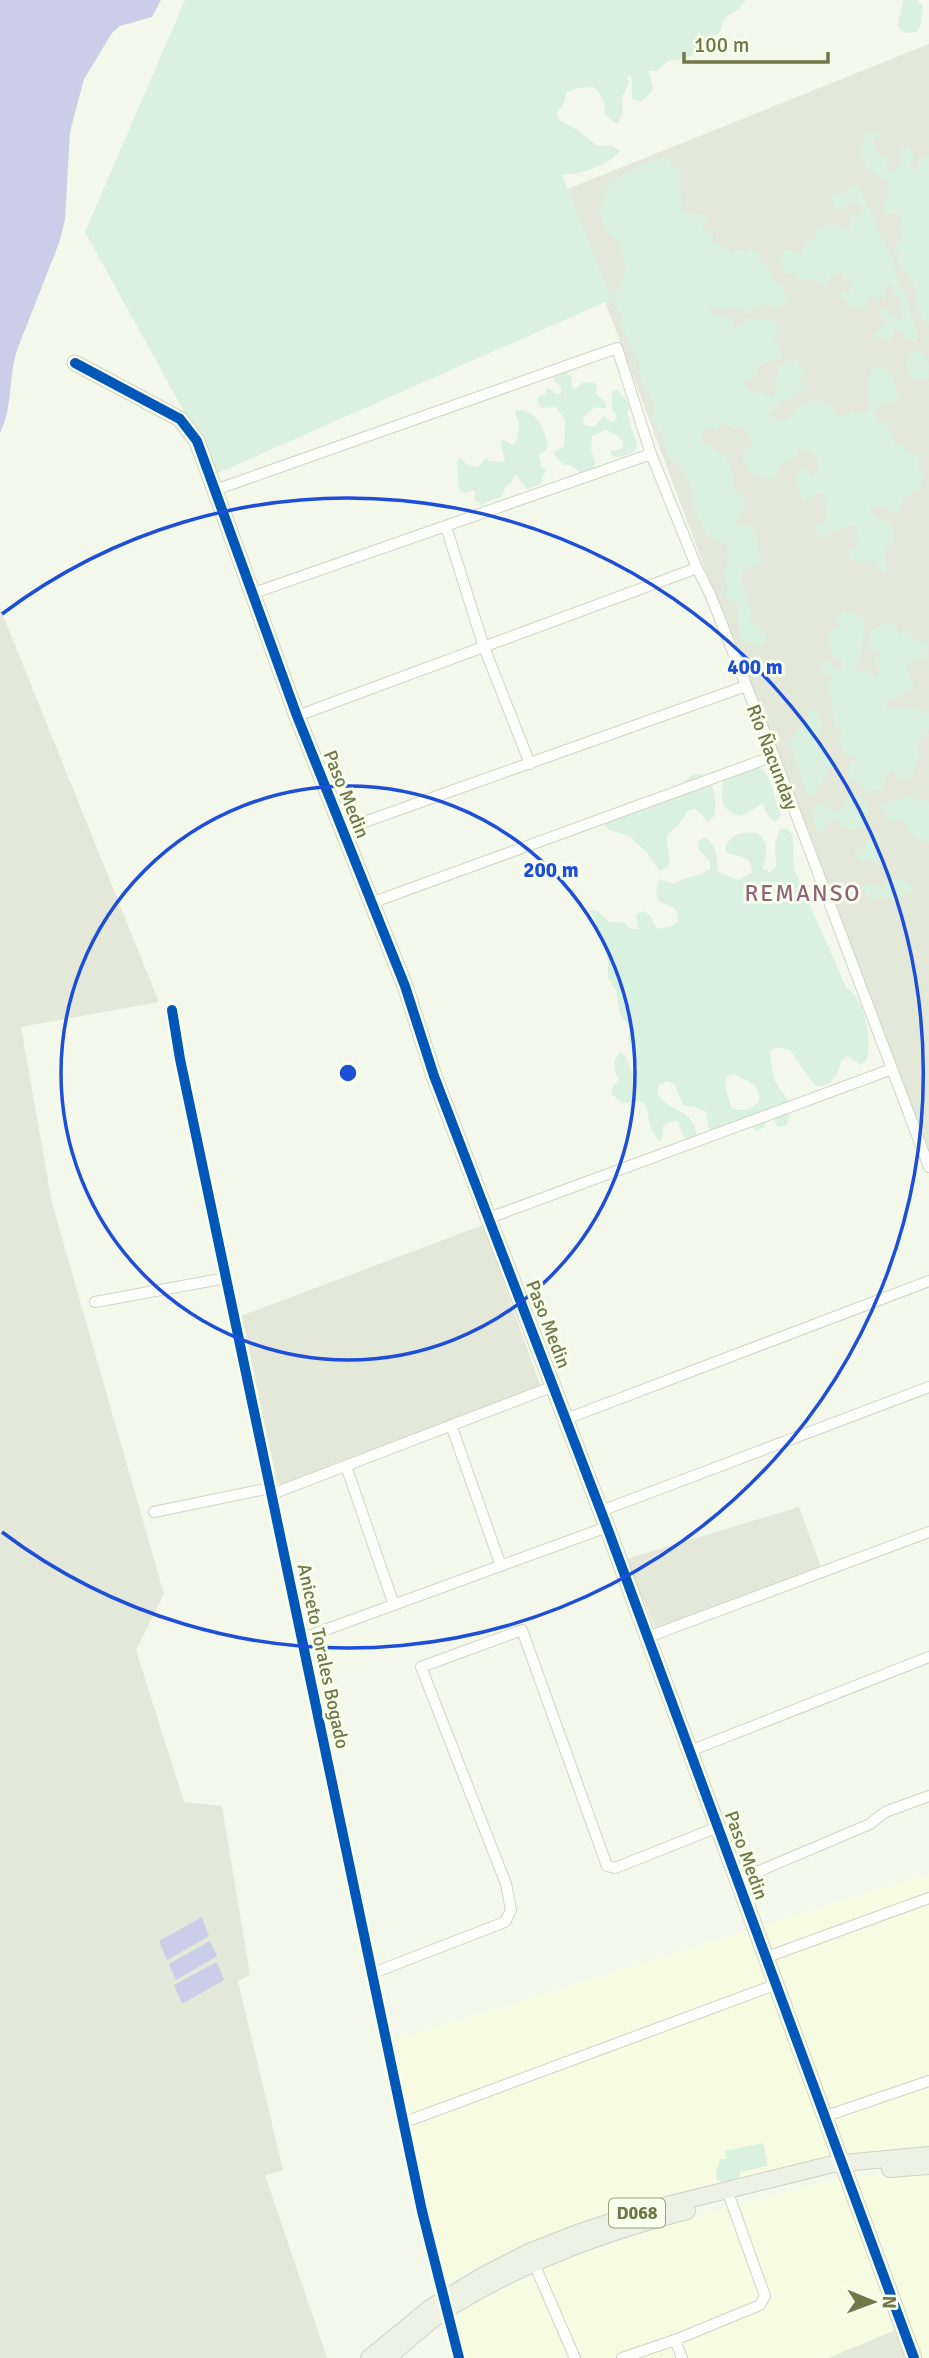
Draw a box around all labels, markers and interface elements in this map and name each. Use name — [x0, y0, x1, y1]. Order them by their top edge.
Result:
scale bar — [684, 21, 828, 65]
text: 100 m — [694, 32, 749, 58]
text: 400 m — [727, 654, 783, 680]
street label: Río Ñacunday — [741, 701, 803, 814]
street label: Paso Medin — [318, 747, 375, 842]
text: 200 m — [523, 857, 579, 883]
district label: REMANSO — [745, 879, 861, 908]
centre of rings — [336, 1061, 360, 1085]
street label: Paso Medin — [520, 1277, 576, 1372]
street label: Aniceto Torales Bogado — [292, 1562, 354, 1751]
street label: Paso Medin — [719, 1808, 773, 1903]
road number: D068 — [609, 2199, 665, 2228]
north arrow — [838, 2267, 908, 2337]
text: N — [877, 2295, 901, 2309]

